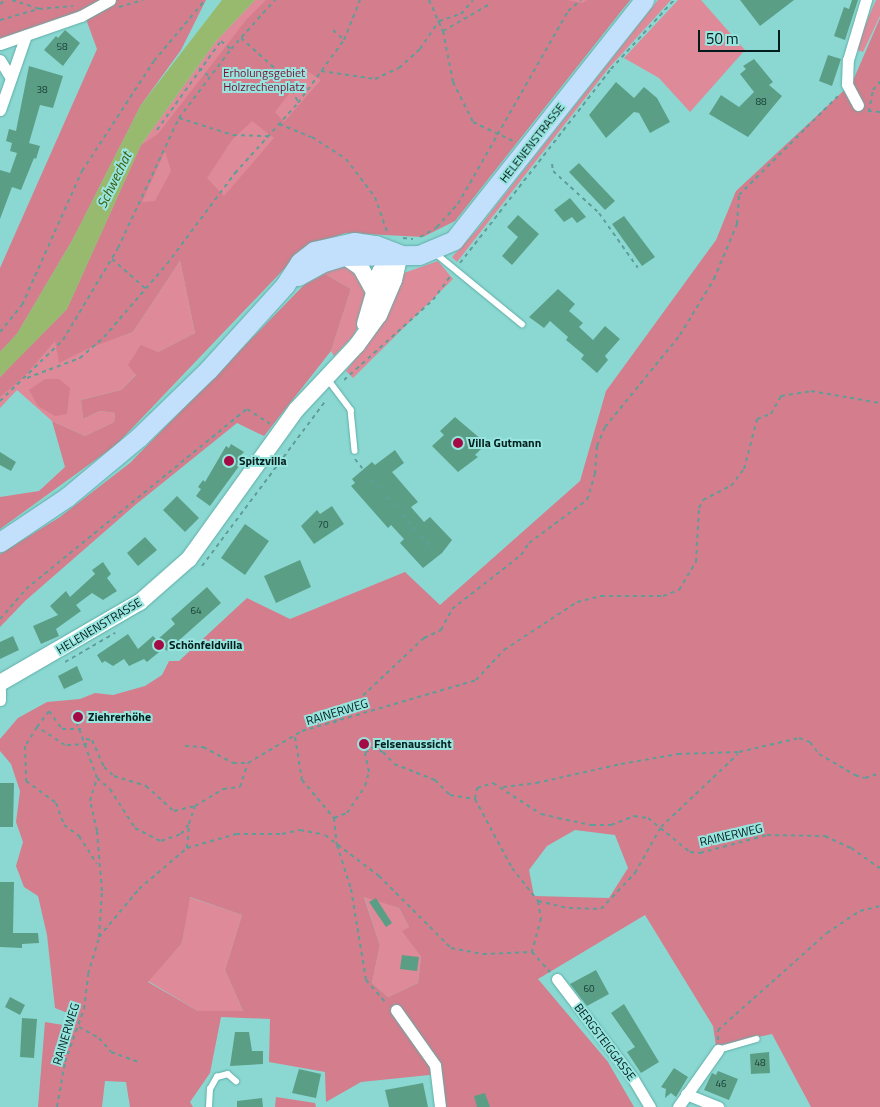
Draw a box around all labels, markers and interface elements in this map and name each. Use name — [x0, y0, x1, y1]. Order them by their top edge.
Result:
scale bar — [700, 20, 782, 52]
text: 50 m — [706, 27, 739, 50]
house number: 58 — [56, 41, 68, 53]
park label: Erholungsgebiet Holzrechenplatz — [223, 66, 305, 94]
house number: 38 — [36, 84, 48, 96]
house number: 88 — [755, 96, 767, 108]
street label: HELENENSTRASSE — [497, 100, 567, 186]
water label: Schwechat — [93, 149, 135, 211]
place label: Villa Gutmann — [468, 436, 541, 450]
marker: Villa Gutmann — [452, 437, 464, 449]
place label: Spitzvilla — [239, 454, 287, 468]
marker: Spitzvilla — [223, 455, 235, 467]
house number: 70 — [317, 519, 329, 531]
street label: HELENENSTRASSE — [54, 595, 144, 657]
house number: 64 — [190, 605, 202, 617]
place label: Schönfeldvilla — [169, 638, 242, 652]
marker: Schönfeldvilla — [153, 639, 165, 651]
street label: RAINERWEG — [304, 696, 370, 728]
place label: Ziehrerhöhe — [88, 710, 151, 724]
marker: Ziehrerhöhe — [72, 711, 84, 723]
place label: Felsenaussicht — [374, 737, 451, 751]
marker: Felsenaussicht — [358, 738, 370, 750]
street label: RAINERWEG — [698, 821, 764, 849]
house number: 60 — [583, 983, 595, 995]
street label: RAINERWEG — [50, 1001, 82, 1067]
street label: BERGSTEIGGASSE — [571, 1001, 639, 1083]
house number: 48 — [754, 1057, 766, 1069]
house number: 46 — [715, 1078, 727, 1090]

